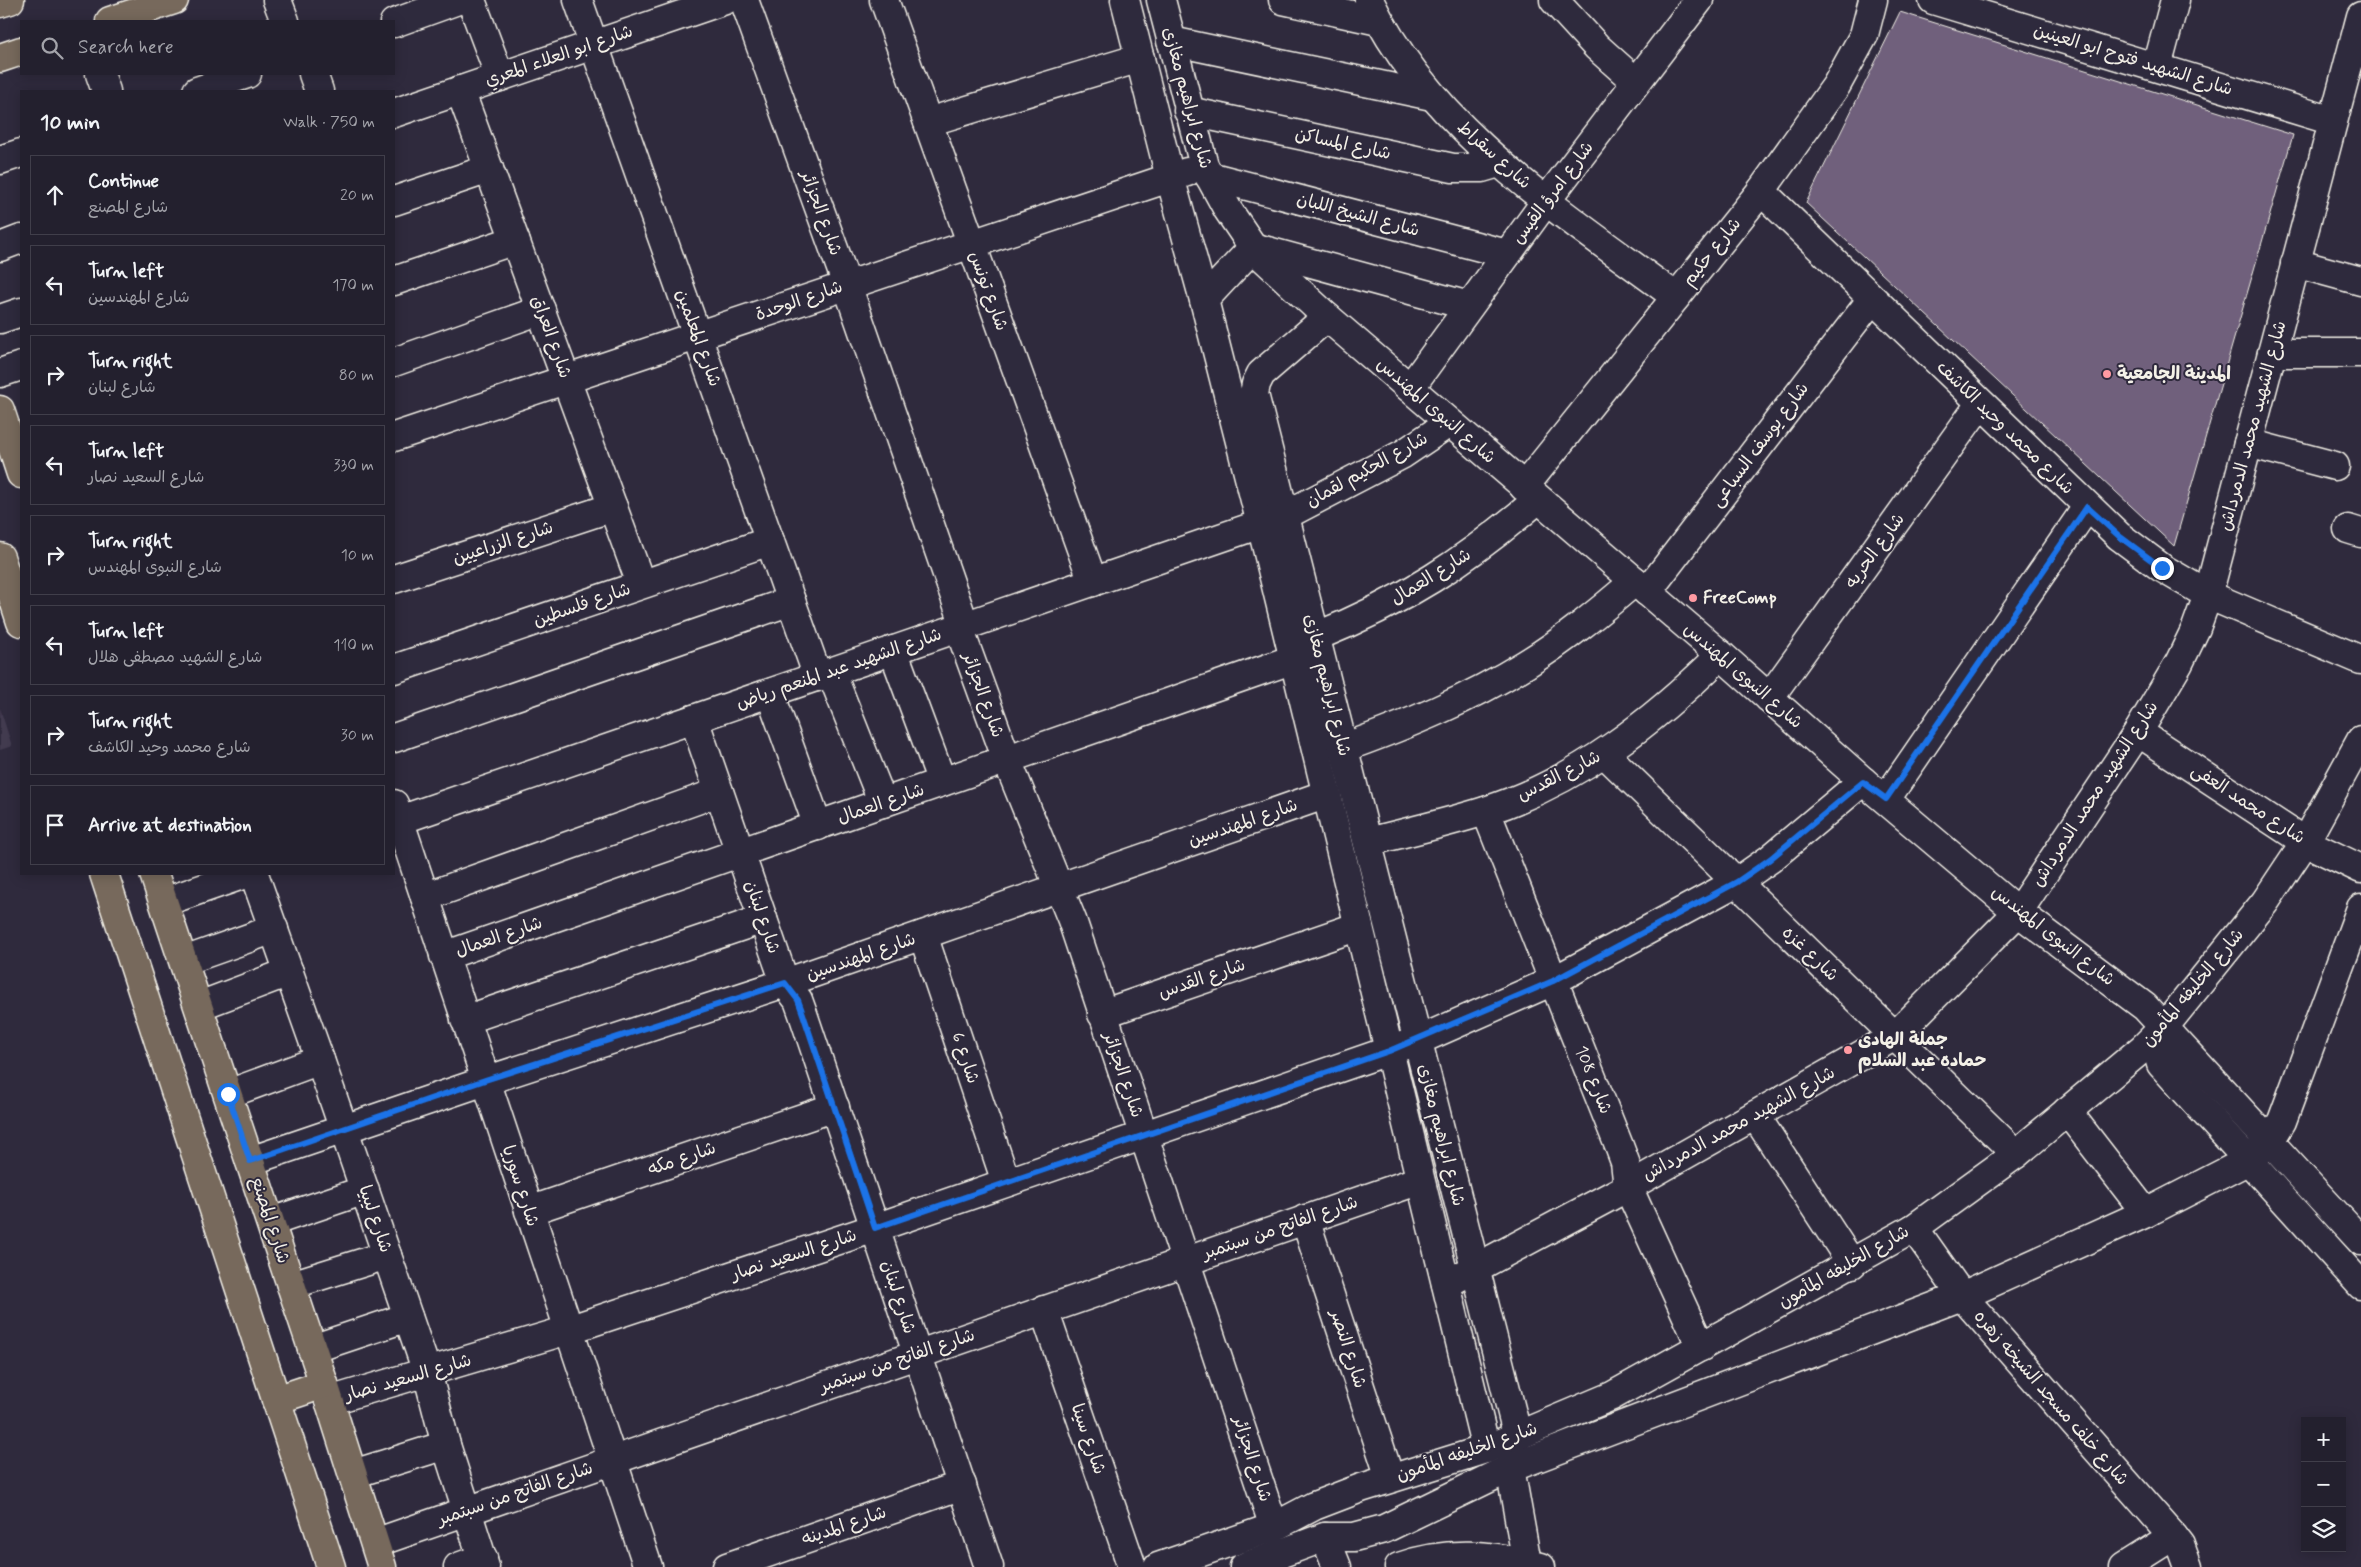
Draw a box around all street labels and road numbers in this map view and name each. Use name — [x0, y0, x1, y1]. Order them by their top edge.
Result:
street label: شارع الشهيد فتوح ابو العينين — [2030, 18, 2236, 102]
street label: شارع ابو العلاء المعري — [482, 19, 636, 93]
street label: شارع ابراهيم مغازى — [1156, 24, 1217, 172]
street label: شارع سقراط — [1452, 115, 1536, 195]
street label: شارع المساكن — [1293, 122, 1393, 166]
street label: شارع امرؤ القيس — [1506, 137, 1600, 249]
street label: شارع الجزائر — [794, 165, 847, 259]
street label: شارع الشيخ اللبان — [1294, 187, 1422, 243]
street label: شارع حكيم — [1677, 213, 1748, 292]
street label: شارع تونس — [963, 248, 1013, 334]
street label: شارع الوحدة — [752, 275, 846, 327]
street label: شارع المعلمين — [669, 286, 727, 390]
street label: شارع العراق — [525, 292, 577, 382]
street label: شارع الشهيد محمد الدمرداش — [2213, 318, 2293, 534]
street label: شارع النبوى المهندس — [1371, 353, 1501, 469]
street label: شارع محمد وحيد الكاشف — [1931, 356, 2079, 500]
street label: شارع يوسف السباعى — [1705, 378, 1815, 512]
street label: شارع الحكيم لقمان — [1302, 427, 1433, 514]
street label: شارع الحريه — [1840, 508, 1910, 594]
street label: شارع الزراعيين — [449, 515, 557, 571]
street label: شارع العمال — [1386, 543, 1476, 611]
street label: شارع فلسطين — [530, 577, 634, 633]
street label: شارع ابراهيم مغازى — [1297, 611, 1356, 759]
street label: شارع النبوى المهندس — [1678, 618, 1808, 734]
street label: شارع الشهيد عبد المنعم رياض — [733, 622, 945, 716]
street label: شارع الجزائر — [956, 647, 1009, 741]
street label: شارع الشهيد محمد الدمرداش — [2026, 697, 2164, 891]
street label: شارع القدس — [1513, 745, 1605, 807]
street label: شارع محمد العفى — [2186, 758, 2310, 850]
street label: شارع العمال — [834, 778, 928, 830]
street label: شارع المهندسين — [1185, 793, 1301, 853]
street label: شارع لبنان — [738, 877, 786, 957]
street label: شارع النبوى المهندس — [1986, 880, 2120, 992]
street label: شارع العمال — [452, 911, 546, 963]
street label: شارع غزه — [1776, 921, 1844, 987]
street label: شارع الخليفه المأمون — [2136, 924, 2250, 1052]
street label: شارع المهندسين — [803, 927, 919, 987]
street label: شارع القدس — [1155, 953, 1249, 1005]
street label: شارع الجزائر — [1097, 1027, 1149, 1121]
street label: شارع 6 — [945, 1029, 985, 1087]
street label: شارع 108 — [1568, 1042, 1618, 1118]
street label: شارع ابراهيم مغازى — [1411, 1061, 1470, 1209]
street label: شارع الشهيد محمد الدمرداش — [1638, 1061, 1840, 1187]
street label: شارع مكه — [645, 1136, 719, 1182]
street label: شارع سوريا — [496, 1142, 544, 1230]
street label: شارع المصنع — [245, 1173, 295, 1267]
street label: شارع ليبيا — [352, 1182, 398, 1256]
street label: شارع الفاتح من سبتمبر — [1197, 1190, 1361, 1267]
street label: شارع الخليفه المأمون — [1774, 1220, 1914, 1314]
street label: شارع السعيد نصار — [726, 1223, 860, 1287]
street label: شارع لبنان — [875, 1257, 921, 1337]
street label: شارع النصر — [1323, 1305, 1372, 1391]
street label: شارع خلف مسجد الشيخه زهره — [1968, 1305, 2134, 1491]
street label: شارع الفاتح من سبتمبر — [814, 1323, 978, 1400]
street label: شارع السعيد نصار — [340, 1348, 474, 1408]
street label: شارع سينا — [1065, 1400, 1111, 1478]
street label: شارع الجزائر — [1226, 1411, 1277, 1505]
street label: شارع الخليفه المأمون — [1393, 1417, 1541, 1487]
street label: شارع الفاتح من سبتمبر — [432, 1456, 596, 1533]
street label: شارع المدينه — [798, 1500, 890, 1552]

